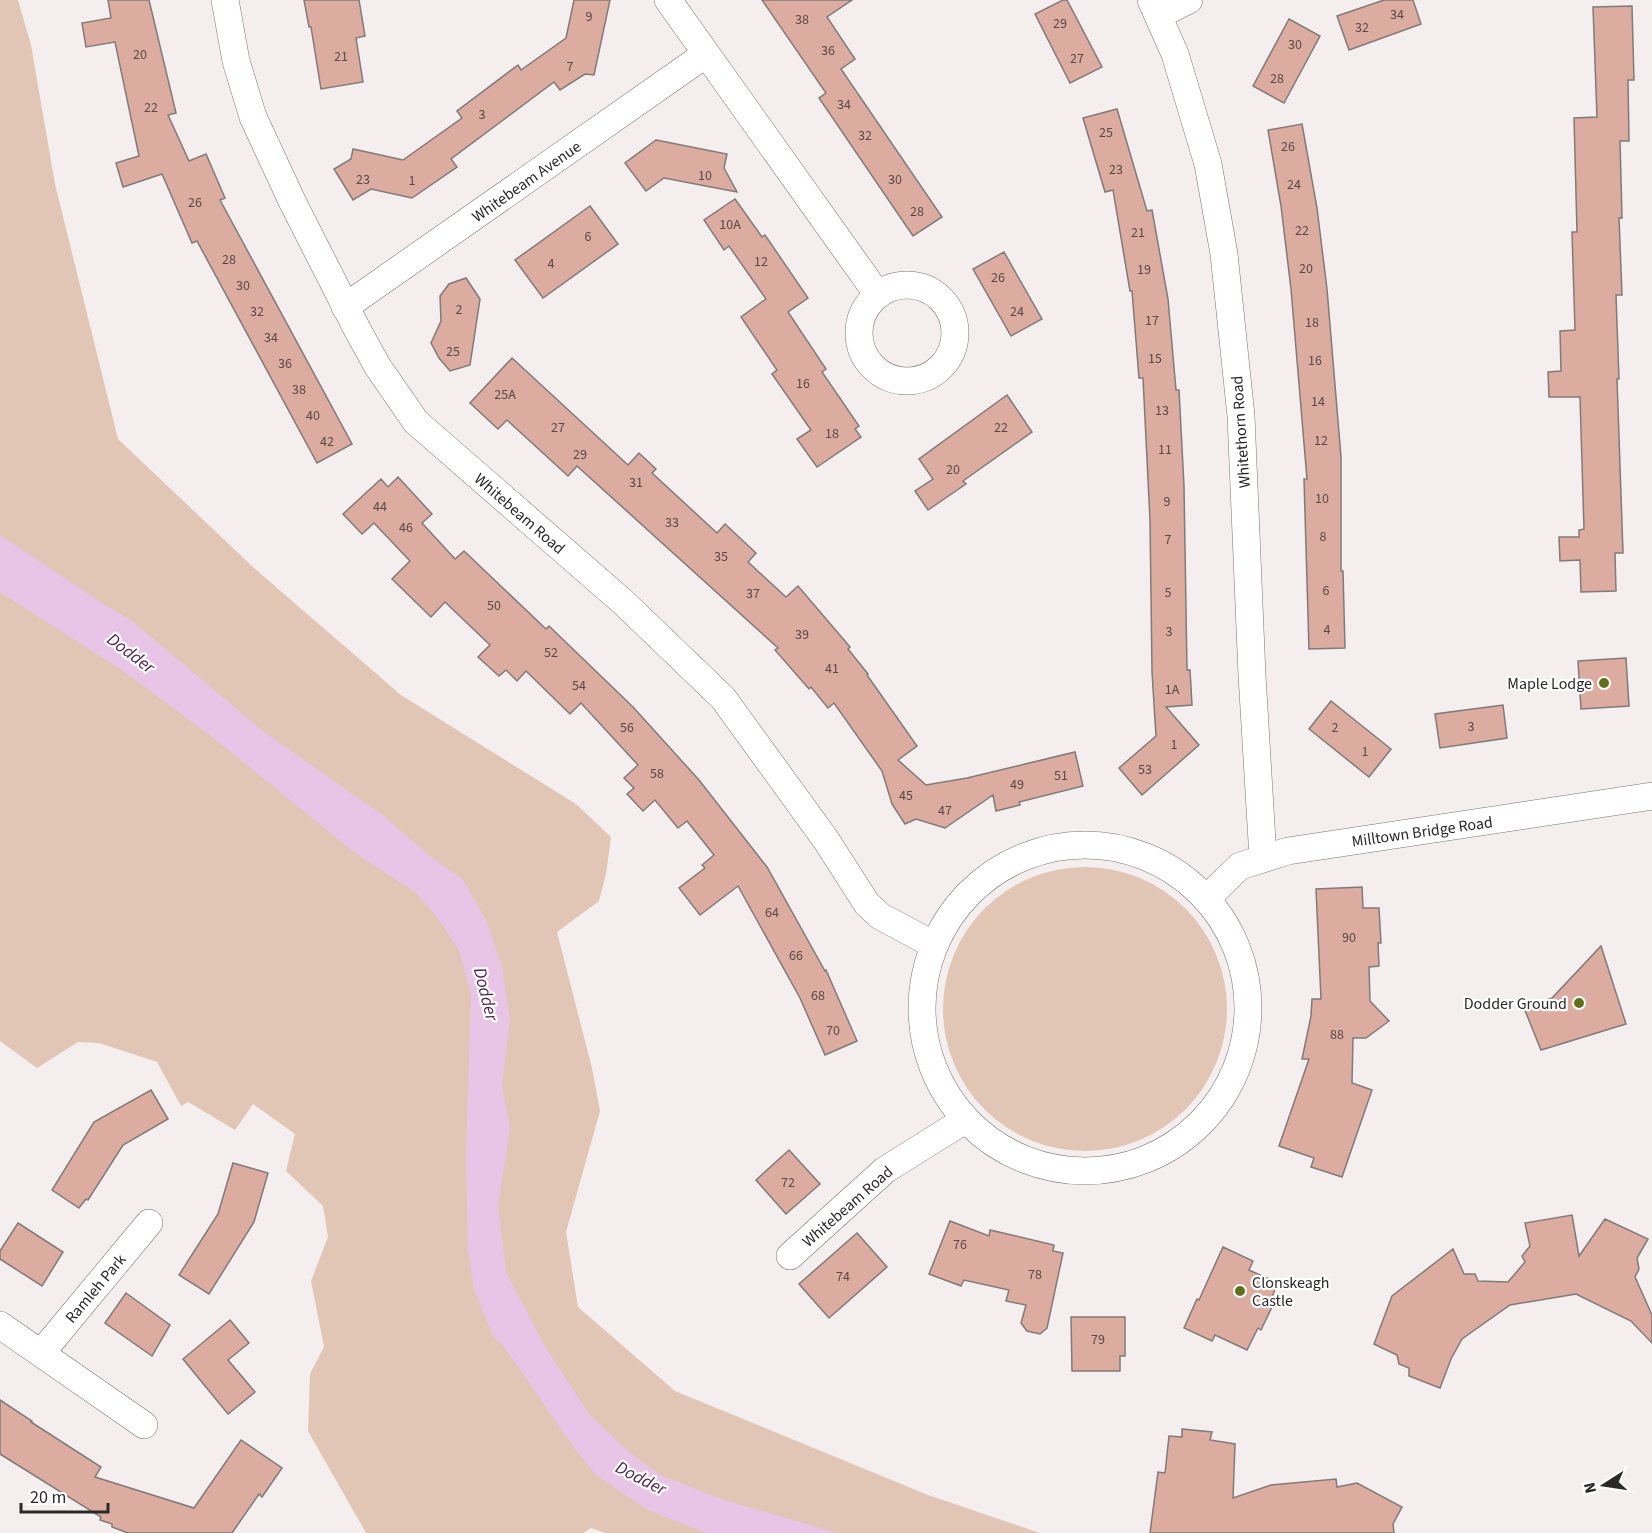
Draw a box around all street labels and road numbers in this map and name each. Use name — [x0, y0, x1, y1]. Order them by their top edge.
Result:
street label: Whitebeam Avenue — [468, 136, 586, 228]
street label: Whitethorn Road — [1226, 375, 1256, 489]
street label: Whitebeam Road — [469, 468, 569, 559]
street label: Milltown Bridge Road — [1350, 811, 1494, 853]
street label: Whitebeam Road — [798, 1161, 898, 1252]
street label: Ramleh Park — [60, 1249, 131, 1328]

